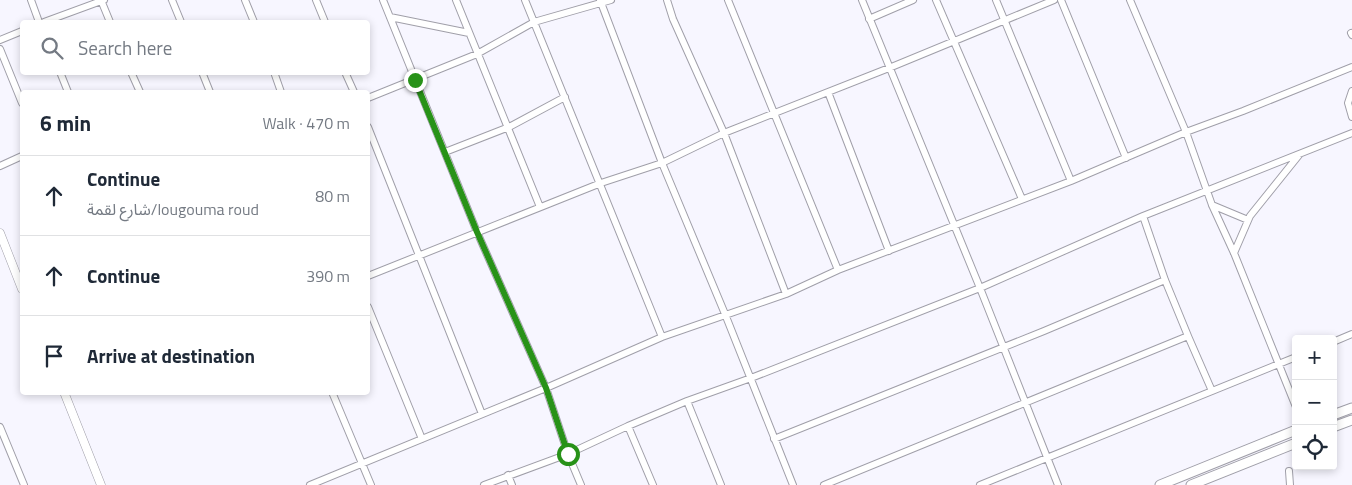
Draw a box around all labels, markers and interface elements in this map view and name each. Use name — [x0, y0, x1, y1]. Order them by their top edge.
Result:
search box — [20, 20, 370, 75]
text: Search here — [78, 33, 172, 62]
icon: search — [38, 34, 66, 62]
route end — [404, 69, 427, 92]
text: 6 min — [40, 107, 91, 139]
text: Walk · 470 m — [262, 111, 350, 135]
text: Continue — [87, 164, 160, 193]
icon: ahead — [40, 182, 68, 210]
text: 80 m — [315, 184, 350, 208]
text: شارع لقمة/lougouma roud — [87, 197, 259, 221]
text: Continue — [87, 261, 160, 290]
icon: ahead — [40, 262, 68, 290]
text: 390 m — [306, 264, 350, 288]
map controls — [1292, 335, 1337, 470]
button: + — [1292, 335, 1337, 380]
text: Arrive at destination — [87, 341, 255, 370]
icon: arrive — [40, 342, 68, 370]
button: − — [1292, 380, 1337, 425]
button: locate — [1292, 425, 1337, 470]
route start — [557, 443, 580, 466]

